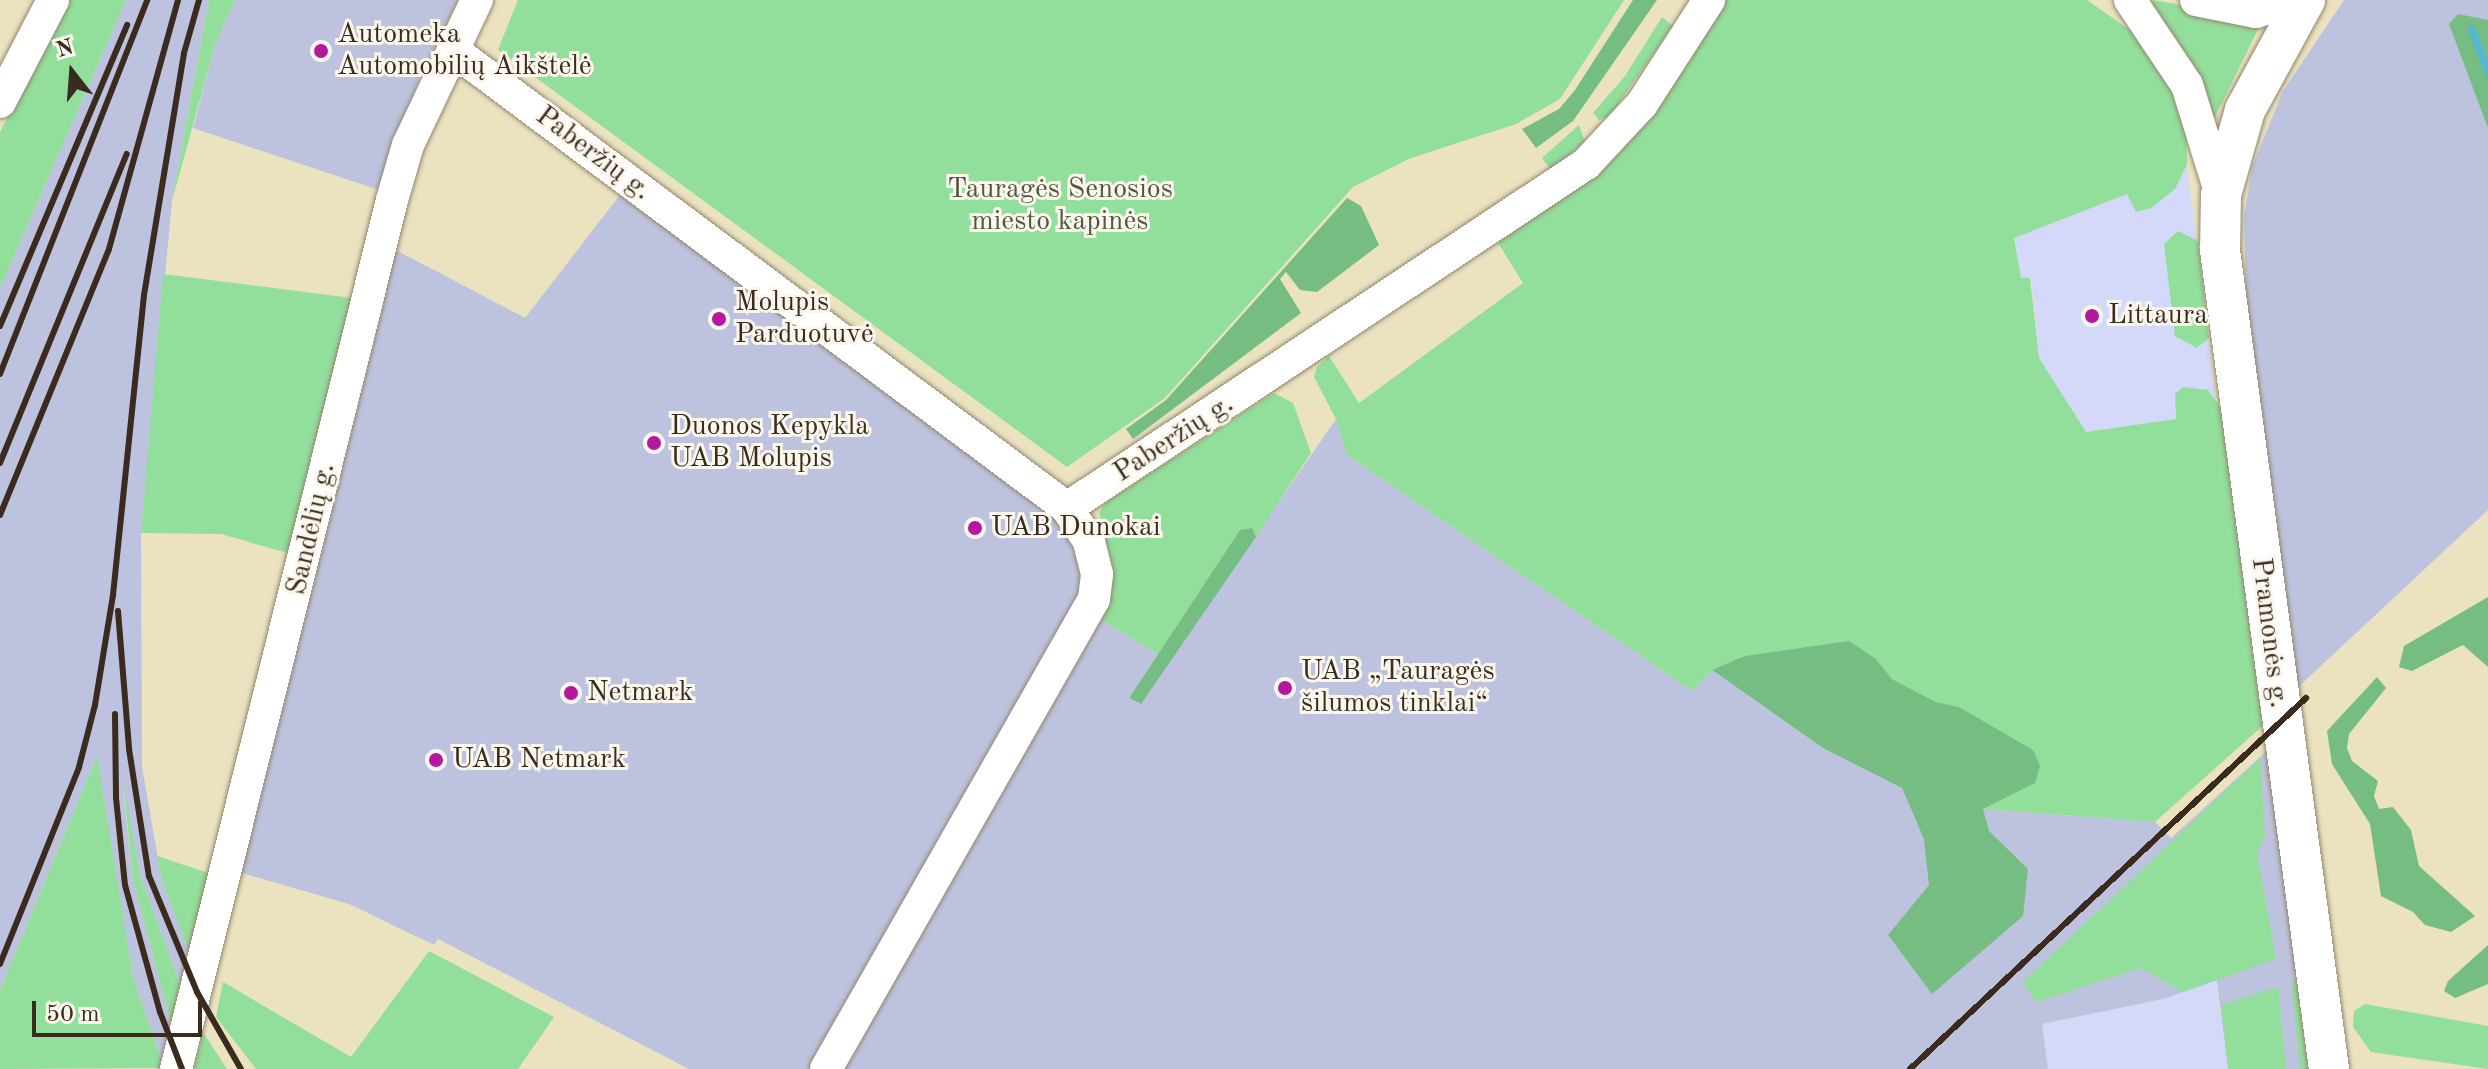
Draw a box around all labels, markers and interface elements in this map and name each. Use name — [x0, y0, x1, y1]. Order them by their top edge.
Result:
place label: Automeka Automobilių Aikštelė — [337, 18, 592, 84]
north arrow — [32, 32, 112, 112]
text: N — [54, 36, 76, 62]
marker: Automeka Automobilių Aikštelė — [312, 42, 330, 60]
street label: Paberžių g. — [529, 100, 657, 208]
park label: Tauragės Senosios miesto kapinės — [947, 173, 1173, 239]
place label: Molupis Parduotuvė — [735, 286, 874, 352]
place label: Littaura — [2108, 299, 2208, 333]
marker: Littaura — [2083, 307, 2101, 325]
marker: Molupis Parduotuvė — [710, 310, 728, 328]
street label: Paberžių g. — [1108, 388, 1240, 490]
place label: Duonos Kepykla UAB Molupis — [670, 410, 869, 476]
marker: Duonos Kepykla UAB Molupis — [645, 434, 663, 452]
street label: Sandėlių g. — [280, 460, 344, 598]
place label: UAB Dunokai — [991, 511, 1160, 545]
marker: UAB Dunokai — [966, 519, 984, 537]
street label: Pramonės g. — [2243, 556, 2295, 710]
place label: UAB „Tauragės šilumos tinklai“ — [1301, 655, 1495, 721]
place label: Netmark — [587, 676, 693, 710]
marker: UAB „Tauragės šilumos tinklai“ — [1276, 679, 1294, 697]
marker: Netmark — [562, 684, 580, 702]
place label: UAB Netmark — [452, 743, 626, 777]
marker: UAB Netmark — [427, 751, 445, 769]
scale bar — [36, 985, 206, 1035]
text: 50 m — [46, 1003, 100, 1027]

